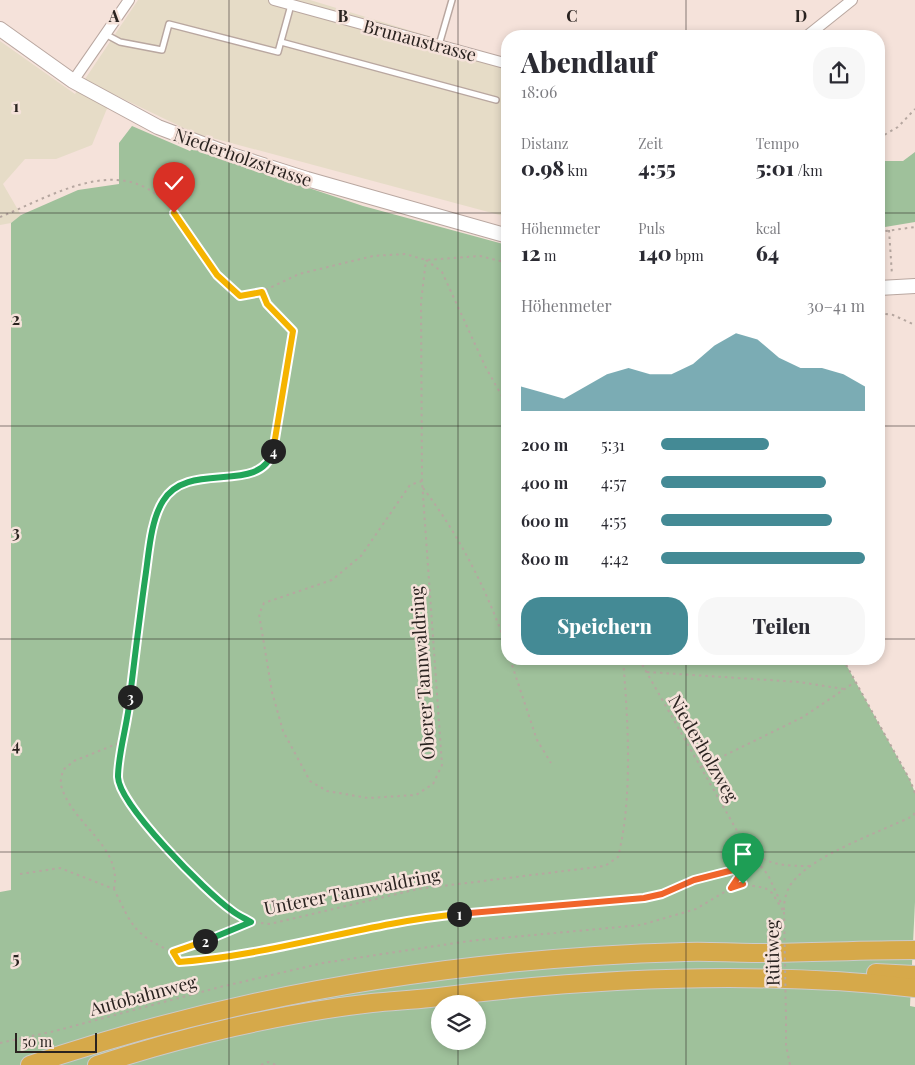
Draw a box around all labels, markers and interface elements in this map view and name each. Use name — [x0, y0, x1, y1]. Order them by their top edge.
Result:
text: A — [108, 5, 120, 26]
text: B — [338, 5, 349, 26]
text: C — [566, 5, 578, 26]
text: D — [795, 5, 807, 26]
street label: Brunaustrasse — [361, 13, 479, 67]
text: Abendlauf — [521, 43, 656, 80]
button: share — [813, 47, 865, 99]
text: 18:06 — [521, 81, 557, 102]
text: 1 — [13, 95, 19, 116]
street label: Niederholzstrasse — [171, 122, 315, 192]
text: Distanz — [521, 134, 568, 153]
text: Zeit — [638, 134, 663, 153]
text: Tempo — [756, 134, 799, 153]
text: 0.98 — [521, 153, 564, 181]
text: 4:55 — [638, 153, 676, 181]
text: 5:01 — [756, 153, 794, 181]
text: km — [564, 161, 588, 180]
text: /km — [794, 161, 823, 180]
pin — [153, 162, 195, 213]
icon: check — [160, 169, 188, 197]
text: Höhenmeter — [521, 219, 600, 238]
text: Puls — [638, 219, 665, 238]
text: kcal — [756, 219, 781, 238]
text: 12 — [521, 238, 540, 266]
text: 140 — [638, 238, 672, 266]
text: 64 — [756, 238, 779, 266]
text: m — [540, 246, 556, 265]
text: bpm — [672, 246, 704, 265]
text: Höhenmeter — [521, 295, 612, 316]
text: 30–41 m — [807, 295, 865, 316]
text: 2 — [12, 308, 20, 329]
text: 200 m — [521, 434, 568, 455]
text: 5:31 — [601, 434, 625, 455]
pin: 4 — [260, 438, 286, 464]
text: 4 — [270, 442, 277, 461]
text: 400 m — [521, 472, 568, 493]
text: 4:57 — [601, 472, 626, 493]
text: 600 m — [521, 510, 569, 531]
text: 4:55 — [601, 510, 626, 531]
text: 3 — [12, 521, 20, 542]
text: 800 m — [521, 548, 569, 569]
text: 4:42 — [601, 548, 629, 569]
street label: Oberer Tannwaldring — [404, 585, 440, 761]
button: Speichern — [521, 597, 688, 655]
button: Teilen — [698, 597, 865, 655]
pin: 3 — [118, 684, 142, 710]
text: 3 — [127, 688, 134, 707]
street label: Niederholzweg — [664, 690, 745, 807]
text: 4 — [12, 734, 20, 755]
pin — [722, 833, 764, 884]
icon: arrive — [729, 840, 757, 868]
street label: Unterer Tannwaldring — [262, 862, 443, 920]
pin: 1 — [446, 902, 472, 926]
text: 1 — [457, 905, 462, 924]
street label: Rütiweg — [759, 919, 785, 986]
pin: 2 — [192, 928, 218, 954]
text: 2 — [202, 932, 209, 951]
text: 5 — [12, 947, 20, 968]
street label: Autobahnweg — [86, 969, 200, 1021]
map controls — [431, 995, 486, 1050]
button: layers — [431, 995, 486, 1050]
scale bar — [15, 1030, 98, 1053]
text: 50 m — [22, 1032, 52, 1051]

